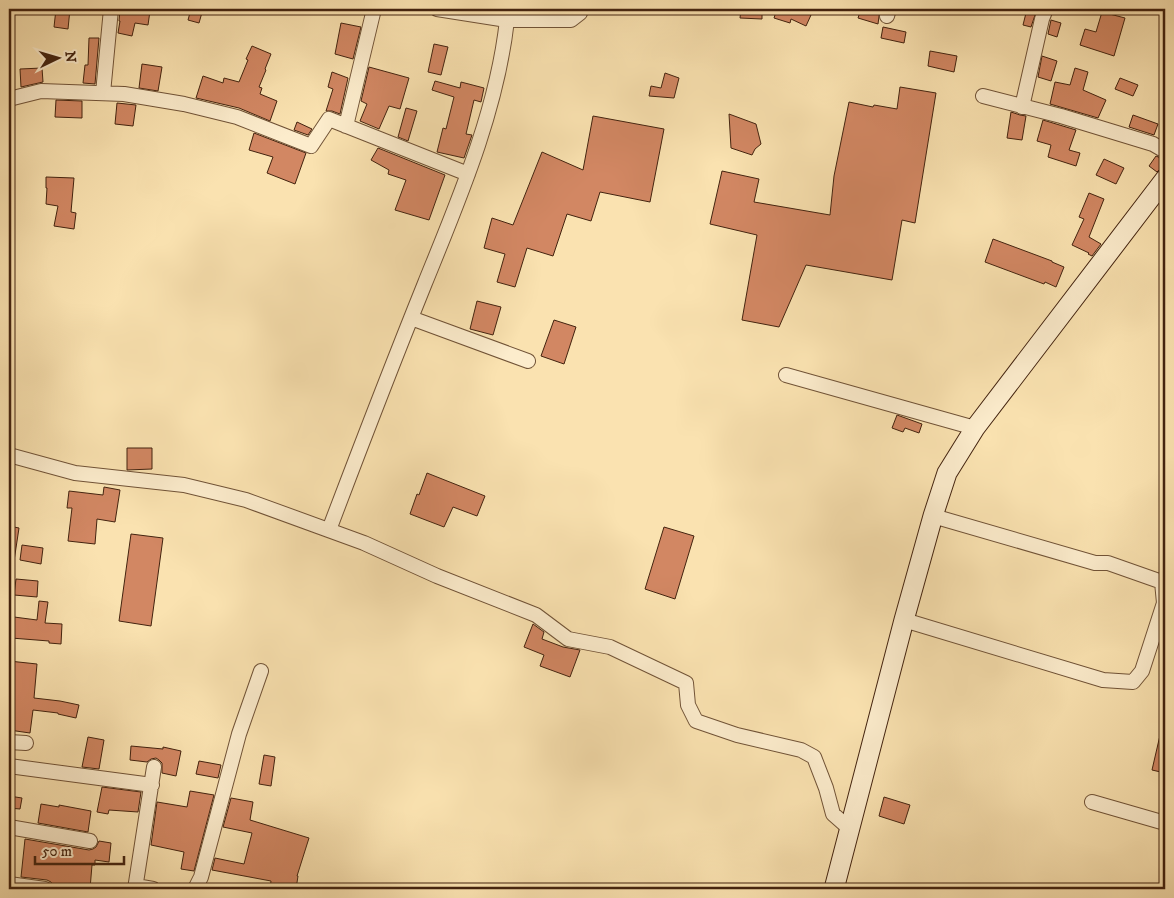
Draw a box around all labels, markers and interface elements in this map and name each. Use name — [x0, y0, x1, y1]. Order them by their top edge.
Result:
north arrow — [32, 32, 82, 82]
text: N — [60, 50, 79, 64]
scale bar — [35, 833, 124, 865]
text: 50 m — [42, 842, 72, 861]

